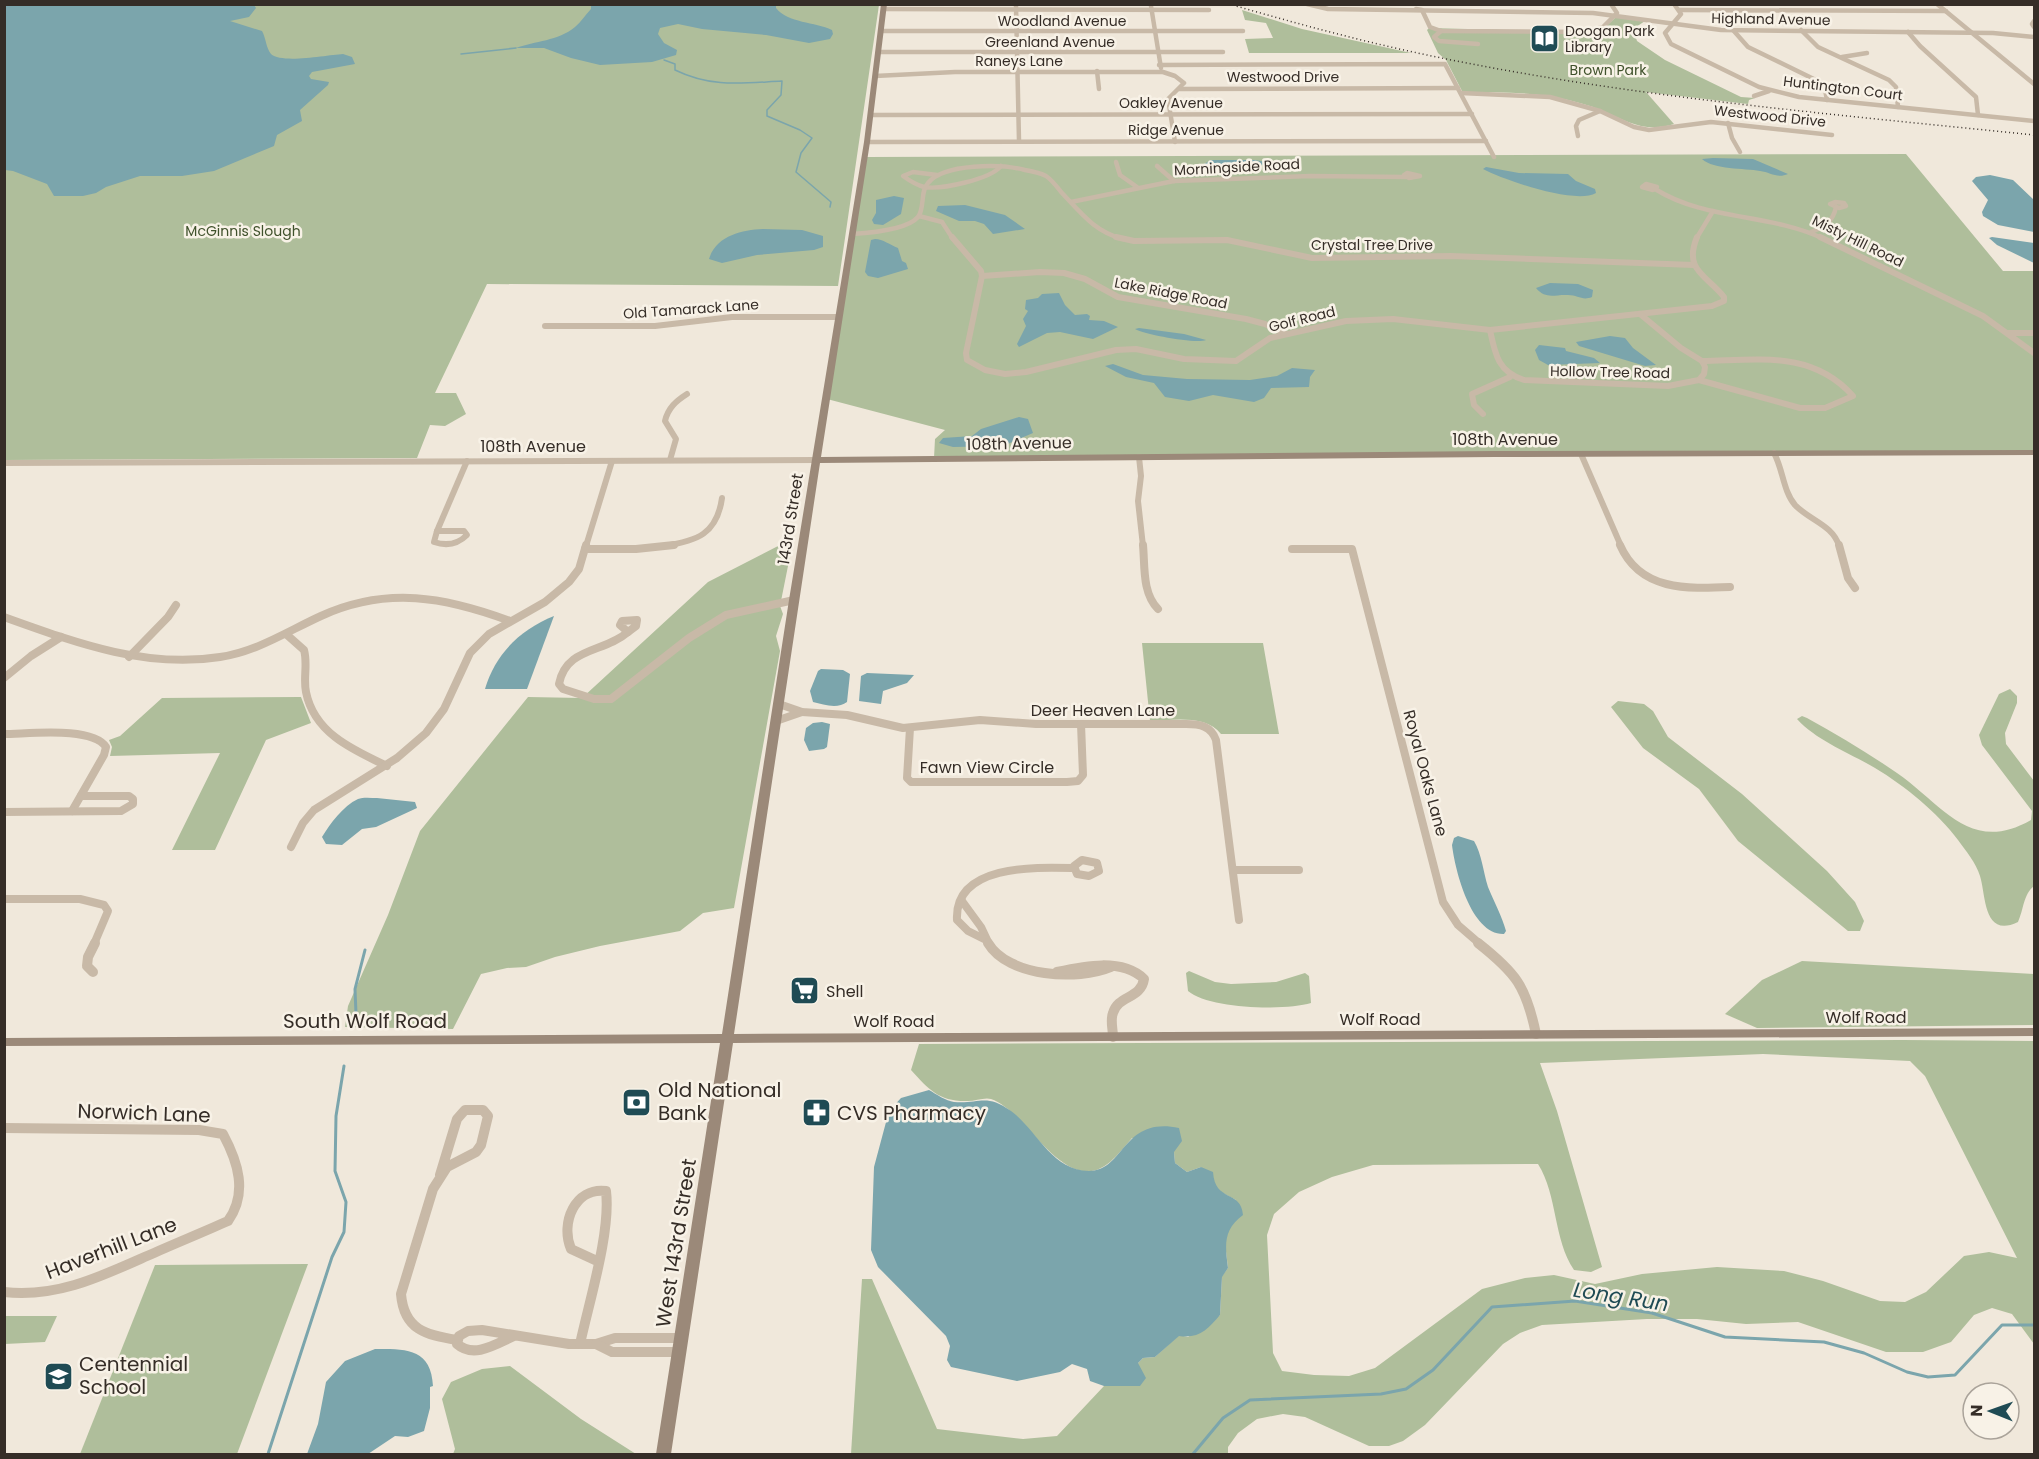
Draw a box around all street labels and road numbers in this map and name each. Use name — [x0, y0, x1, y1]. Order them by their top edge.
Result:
street label: Highland Avenue — [1711, 8, 1831, 30]
street label: Woodland Avenue — [998, 11, 1127, 31]
street label: Greenland Avenue — [985, 32, 1115, 52]
street label: Raneys Lane — [975, 51, 1063, 71]
street label: Westwood Drive — [1227, 67, 1340, 87]
street label: Huntington Court — [1782, 71, 1904, 105]
street label: Oakley Avenue — [1119, 93, 1223, 113]
street label: Westwood Drive — [1713, 100, 1827, 132]
street label: Ridge Avenue — [1128, 120, 1224, 140]
street label: Morningside Road — [1174, 154, 1300, 180]
street label: Misty Hill Road — [1809, 210, 1907, 272]
street label: Crystal Tree Drive — [1311, 235, 1433, 255]
street label: Lake Ridge Road — [1113, 272, 1229, 314]
street label: Old Tamarack Lane — [623, 294, 760, 324]
street label: Golf Road — [1267, 301, 1337, 337]
street label: Hollow Tree Road — [1550, 361, 1670, 383]
street label: 108th Avenue — [1452, 428, 1558, 451]
street label: 108th Avenue — [966, 431, 1072, 456]
street label: 108th Avenue — [480, 435, 586, 458]
street label: 143rd Street — [772, 471, 809, 567]
street label: Deer Heaven Lane — [1031, 699, 1175, 722]
street label: Royal Oaks Lane — [1398, 707, 1453, 839]
street label: Fawn View Circle — [920, 756, 1054, 779]
street label: Wolf Road — [1826, 1006, 1906, 1029]
street label: South Wolf Road — [283, 1007, 447, 1035]
street label: Wolf Road — [1340, 1008, 1420, 1031]
street label: Wolf Road — [854, 1010, 934, 1033]
street label: Norwich Lane — [77, 1097, 211, 1129]
street label: West 143rd Street — [649, 1157, 703, 1329]
street label: Haverhill Lane — [41, 1210, 181, 1286]

